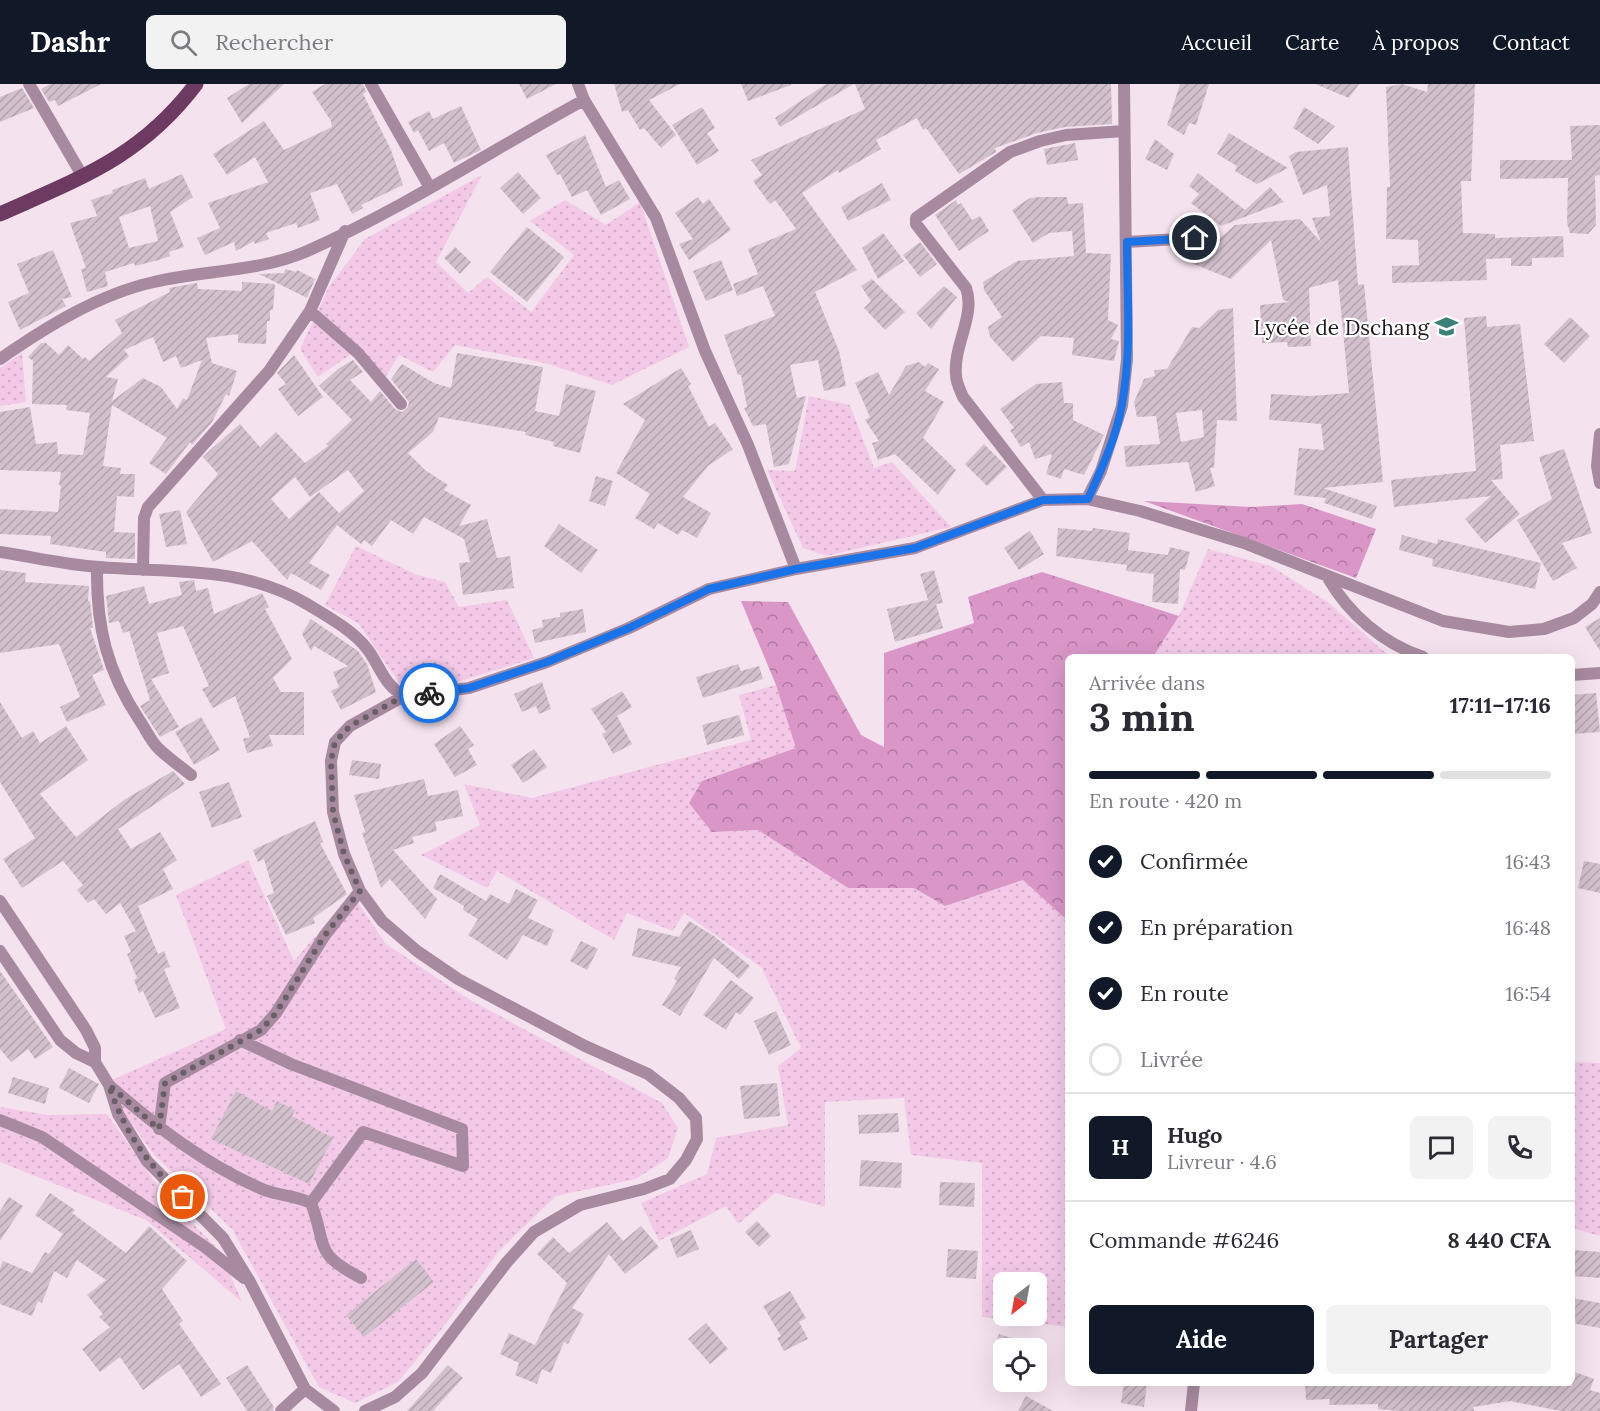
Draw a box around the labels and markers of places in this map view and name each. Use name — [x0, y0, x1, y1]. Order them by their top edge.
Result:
pin — [1169, 212, 1220, 263]
place label: Lycée de Dschang — [1253, 314, 1429, 341]
school or university icon: Lycée de Dschang — [1434, 314, 1460, 340]
pin — [157, 1171, 208, 1222]

